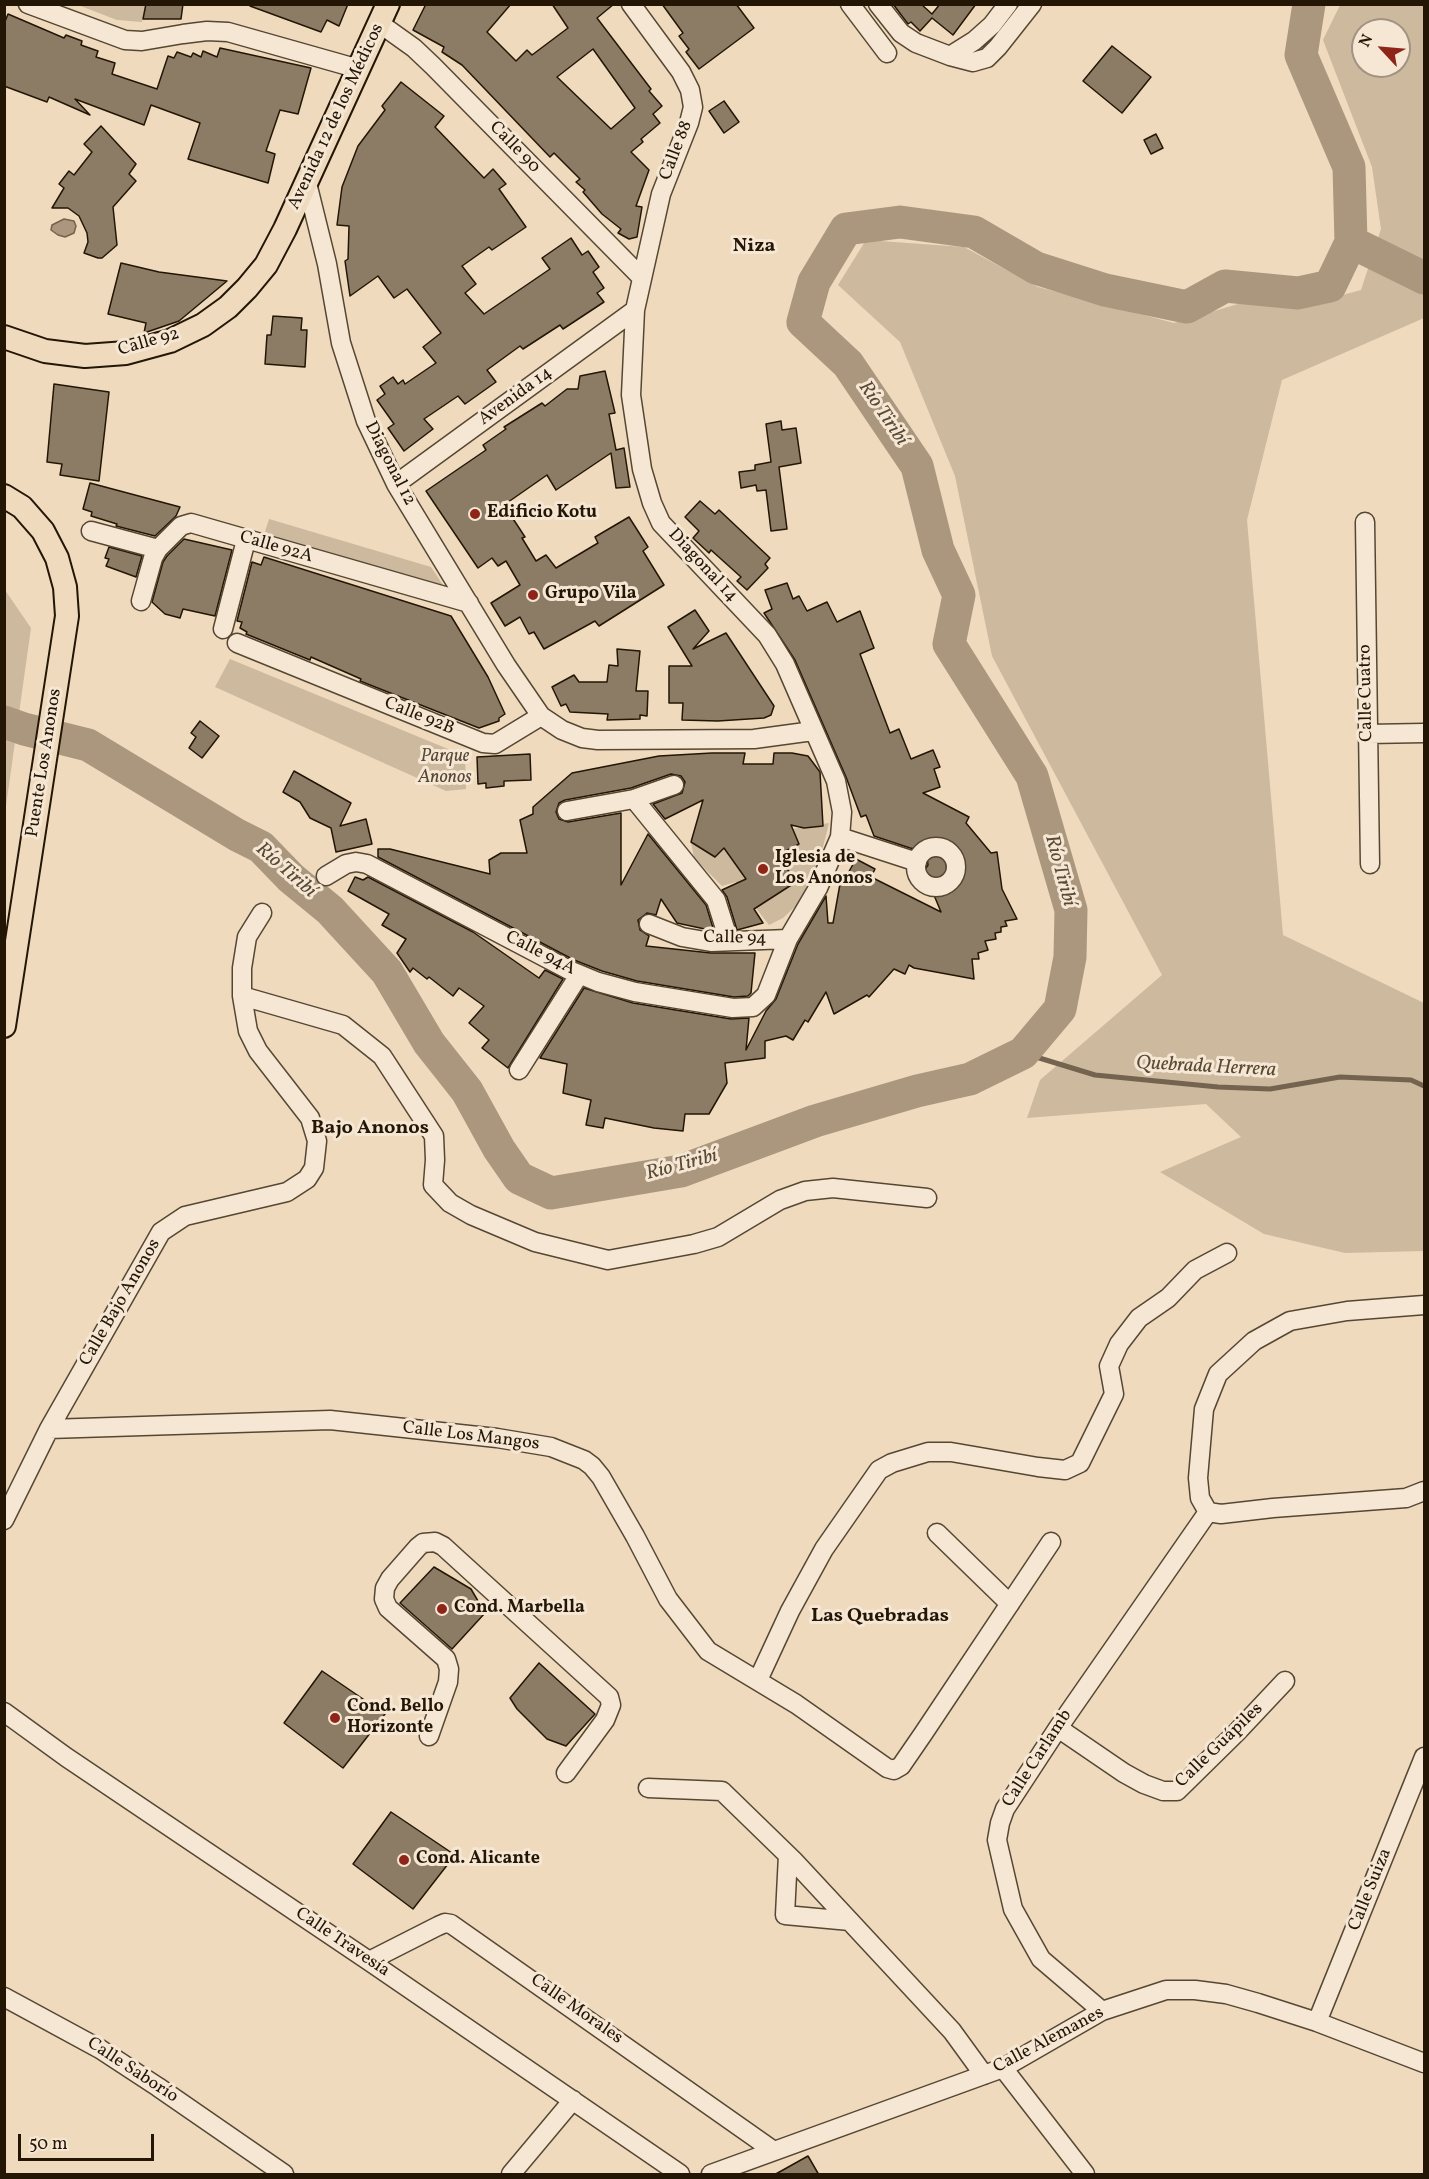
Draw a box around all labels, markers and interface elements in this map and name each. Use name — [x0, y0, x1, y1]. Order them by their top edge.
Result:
north arrow — [1351, 18, 1411, 78]
street label: Avenida 12 de los Médicos — [284, 20, 390, 214]
text: N — [1354, 31, 1379, 51]
street label: Calle 90 — [484, 117, 544, 179]
street label: Calle 88 — [656, 118, 698, 184]
district label: Niza — [733, 235, 775, 259]
street label: Calle 92 — [116, 324, 182, 362]
street label: Avenida 14 — [475, 363, 557, 431]
water label: Río Tiribí — [852, 377, 912, 451]
street label: Diagonal 12 — [359, 418, 419, 510]
place label: Edificio Kotu — [487, 503, 597, 525]
marker: Edificio Kotu — [468, 507, 482, 521]
street label: Diagonal 14 — [662, 525, 742, 607]
street label: Calle 92A — [237, 527, 315, 569]
place label: Grupo Vila — [545, 584, 637, 606]
marker: Grupo Vila — [526, 588, 540, 602]
street label: Calle Cuatro — [1355, 644, 1379, 742]
street label: Puente Los Anonos — [23, 687, 67, 839]
street label: Calle 92B — [381, 693, 457, 741]
park label: Parque Anonos — [418, 747, 472, 789]
water label: Río Tiribí — [1038, 833, 1080, 909]
water label: Río Tiribí — [250, 838, 320, 904]
place label: Iglesia de Los Anonos — [775, 848, 873, 890]
marker: Iglesia de Los Anonos — [756, 862, 770, 876]
street label: Calle 94A — [501, 927, 579, 981]
street label: Calle 94 — [703, 928, 767, 950]
water label: Quebrada Herrera — [1135, 1052, 1277, 1084]
district label: Bajo Anonos — [311, 1117, 429, 1141]
water label: Río Tiribí — [644, 1145, 720, 1187]
street label: Calle Bajo Anonos — [76, 1236, 166, 1370]
street label: Calle Los Mangos — [401, 1418, 541, 1456]
place label: Cond. Marbella — [454, 1598, 585, 1620]
marker: Cond. Marbella — [435, 1602, 449, 1616]
district label: Las Quebradas — [811, 1605, 949, 1629]
place label: Cond. Bello Horizonte — [347, 1697, 444, 1740]
street label: Calle Guápiles — [1172, 1699, 1268, 1793]
street label: Calle Carlamb — [998, 1706, 1078, 1812]
marker: Cond. Bello Horizonte — [328, 1711, 342, 1725]
street label: Calle Suiza — [1345, 1846, 1397, 1934]
place label: Cond. Alicante — [416, 1849, 540, 1871]
marker: Cond. Alicante — [397, 1853, 411, 1867]
street label: Calle Travesía — [291, 1903, 393, 1983]
street label: Calle Morales — [526, 1970, 626, 2050]
street label: Calle Alemanes — [990, 2003, 1108, 2079]
street label: Calle Saborío — [82, 2033, 182, 2109]
scale bar — [21, 2122, 158, 2160]
text: 50 m — [29, 2132, 68, 2157]

